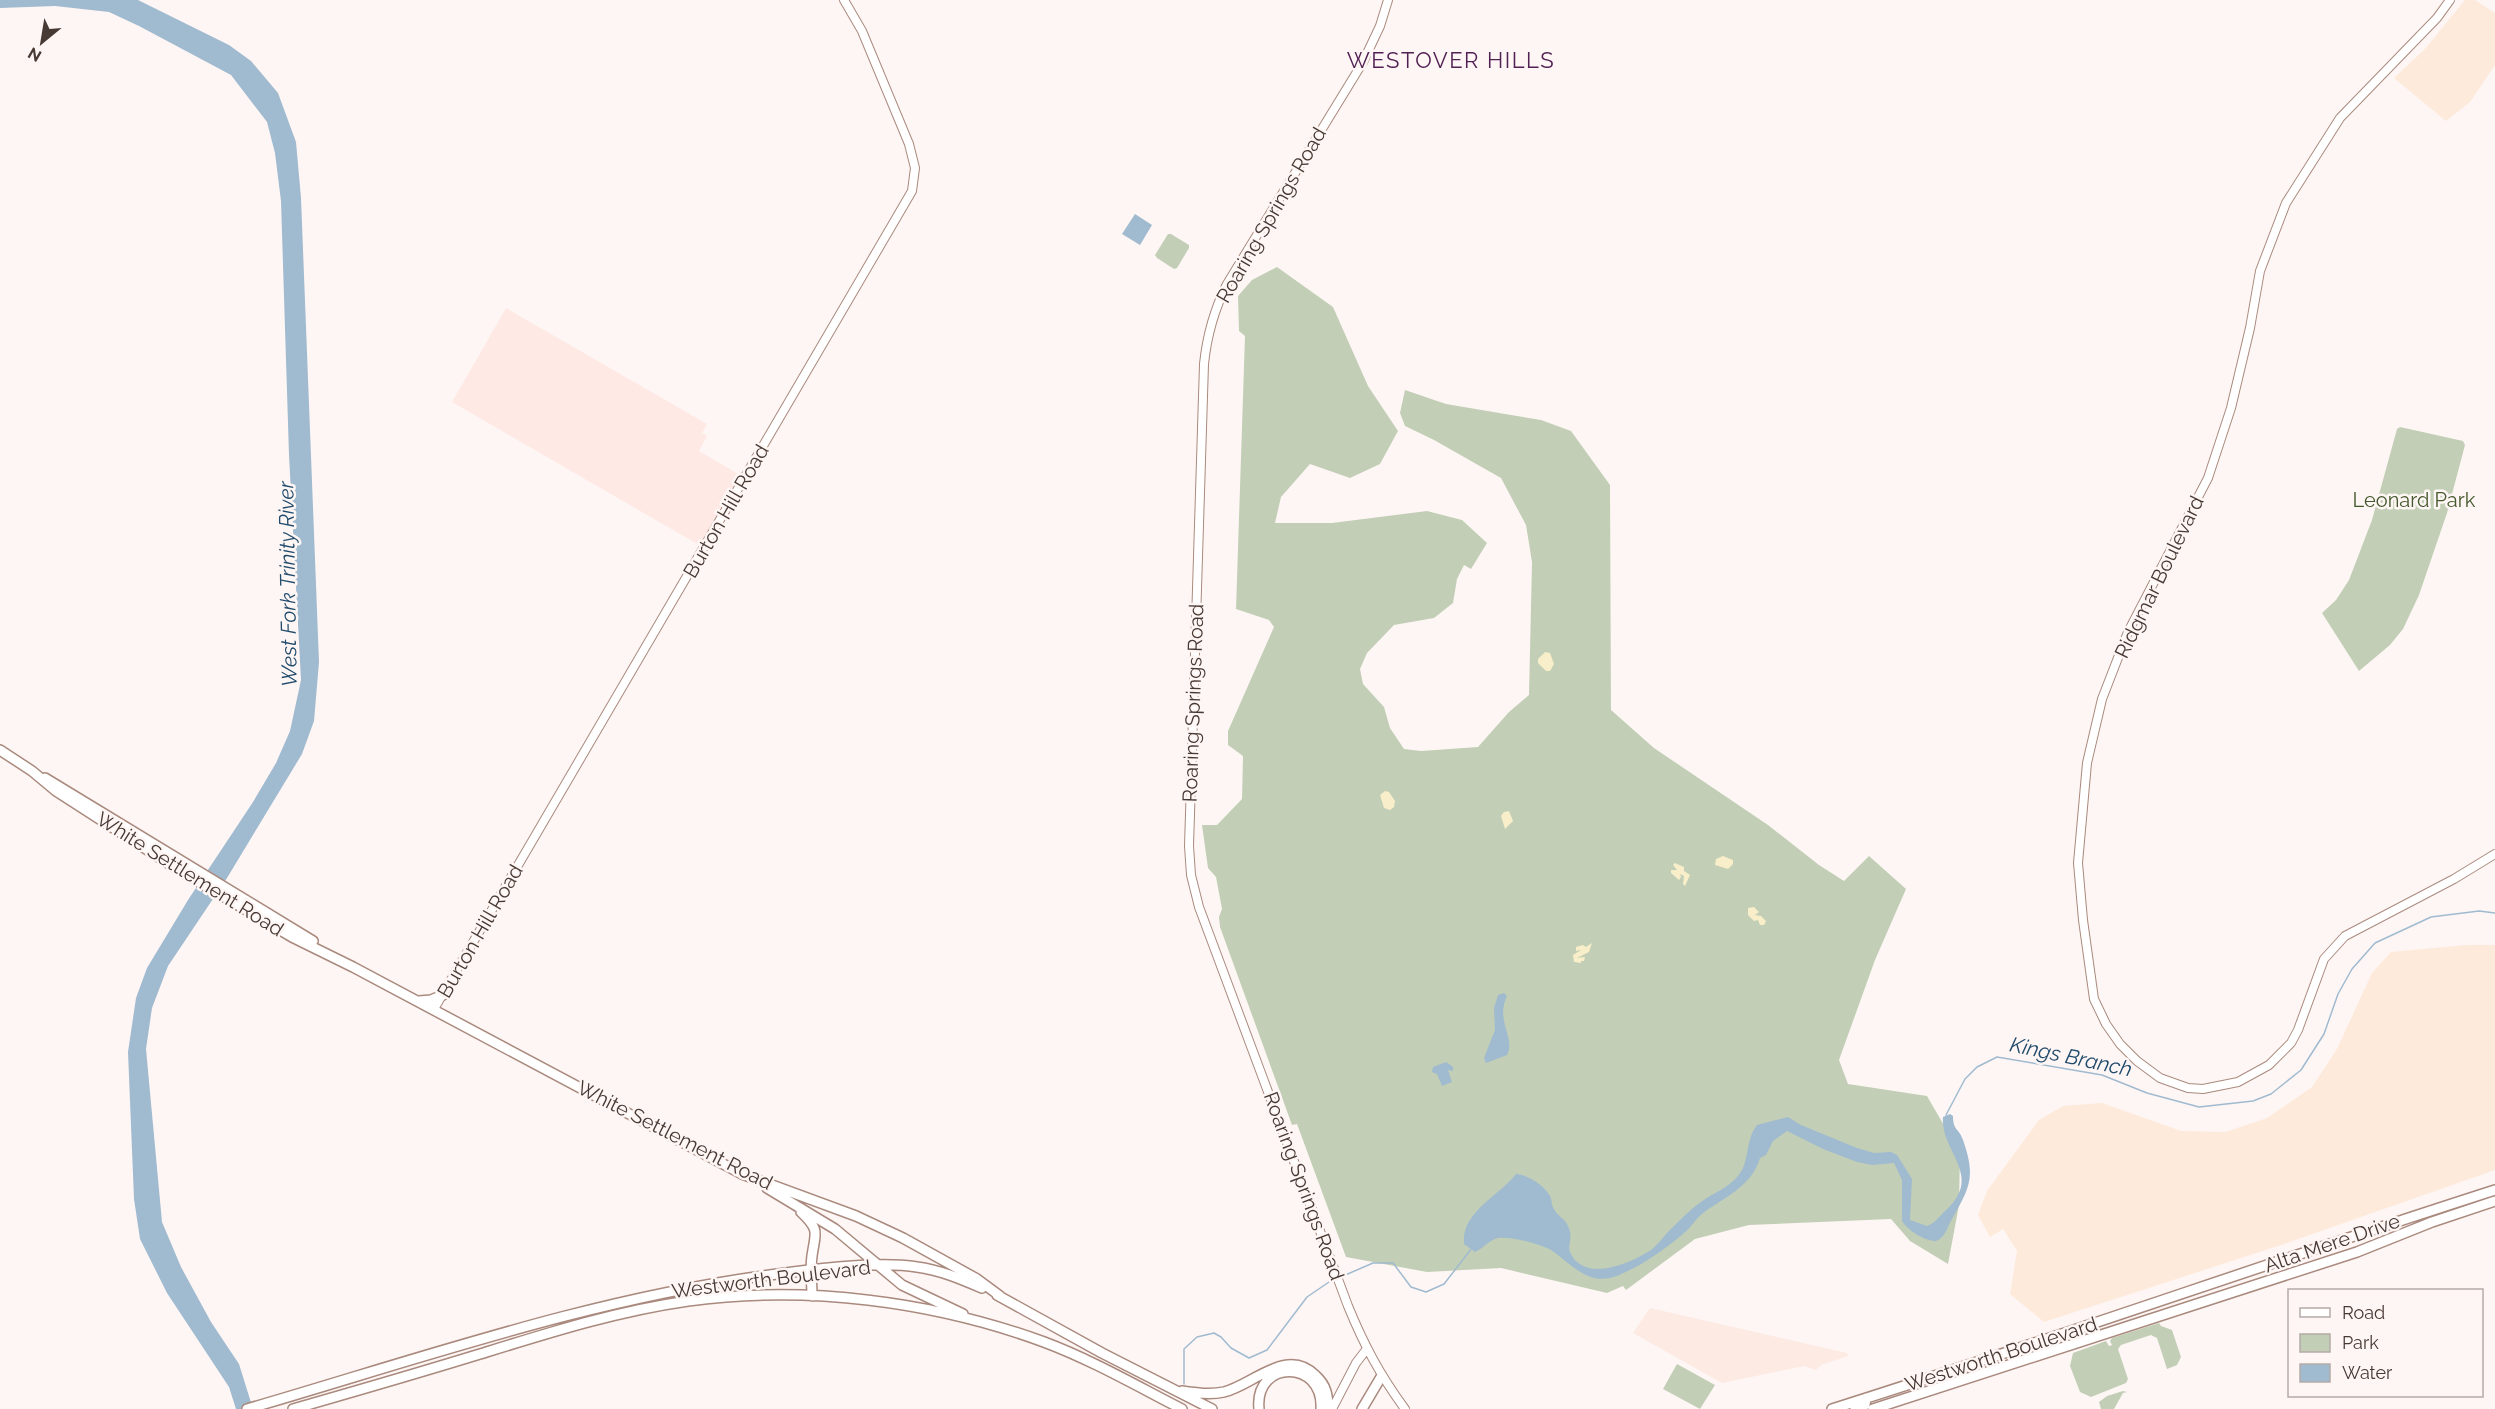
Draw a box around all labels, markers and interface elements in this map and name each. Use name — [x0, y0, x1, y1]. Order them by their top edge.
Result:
north arrow — [12, 12, 72, 72]
text: N — [25, 43, 45, 66]
district label: WESTOVER HILLS — [1347, 47, 1555, 73]
street label: Roaring Springs Road — [1211, 123, 1331, 307]
street label: Burton Hill Road — [678, 440, 774, 582]
water label: West Fork Trinity River — [273, 480, 302, 687]
park label: Leonard Park — [2353, 488, 2476, 512]
street label: Ridgmar Boulevard — [2109, 492, 2209, 662]
street label: Roaring Springs Road — [1178, 603, 1208, 803]
street label: White Settlement Road — [92, 807, 288, 941]
street label: Burton Hill Road — [432, 860, 528, 1002]
water label: Kings Branch — [2008, 1031, 2134, 1082]
street label: White Settlement Road — [573, 1075, 777, 1195]
street label: Roaring Springs Road — [1259, 1089, 1349, 1283]
street label: Alta Mere Drive — [2261, 1208, 2403, 1277]
street label: Westworth Boulevard — [670, 1255, 872, 1303]
legend — [2288, 1289, 2483, 1397]
text: Road — [2342, 1302, 2385, 1323]
street label: Westworth Boulevard — [1902, 1312, 2100, 1396]
text: Park — [2342, 1332, 2379, 1353]
text: Water — [2342, 1362, 2393, 1383]

